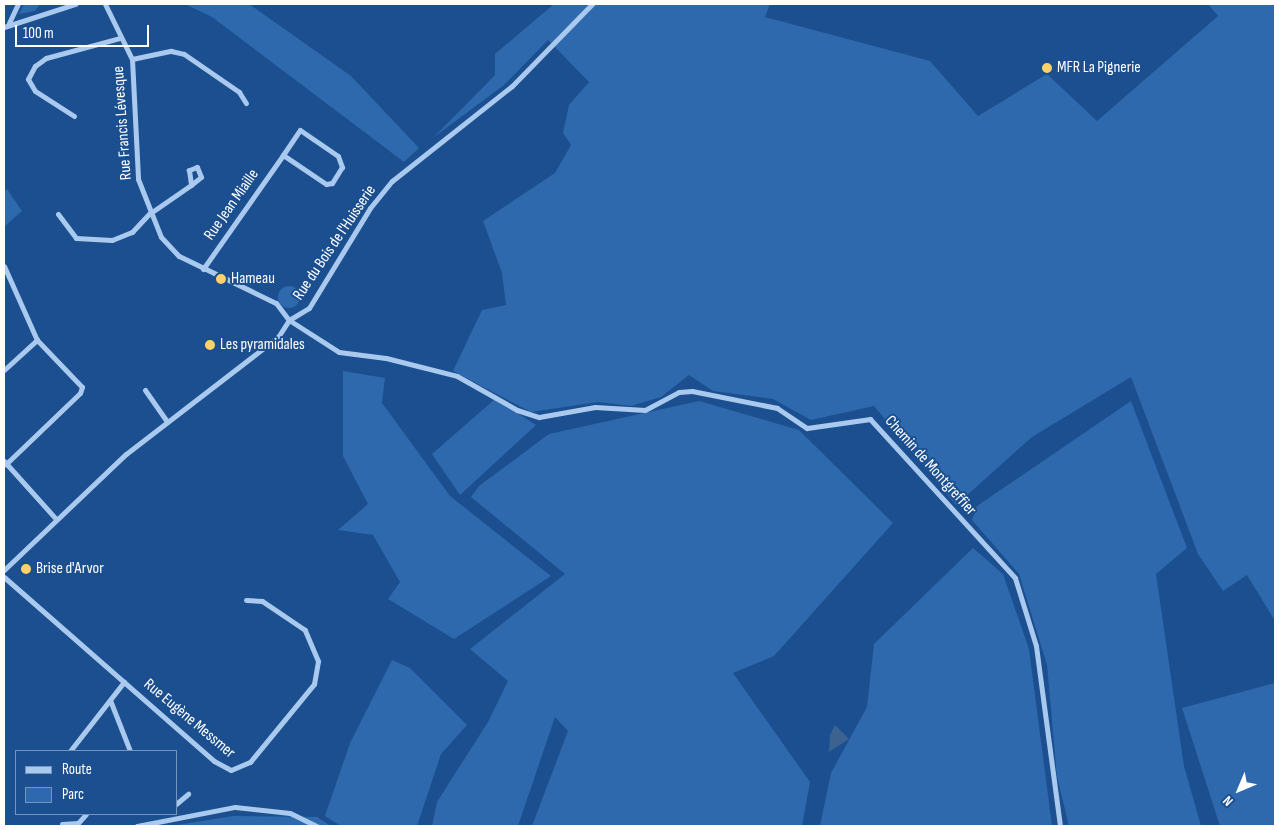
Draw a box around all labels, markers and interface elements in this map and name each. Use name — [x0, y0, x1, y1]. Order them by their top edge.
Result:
scale bar — [18, 15, 151, 47]
text: 100 m — [23, 24, 54, 43]
place label: MFR La Pignerie — [1057, 58, 1141, 78]
marker: MFR La Pignerie — [1041, 62, 1053, 74]
street label: Rue Francis Lévesque — [109, 65, 137, 181]
street label: Rue Jean Miaille — [201, 166, 263, 244]
street label: Rue du Bois de l'Huisserie — [289, 182, 381, 304]
place label: Hameau — [231, 269, 275, 289]
marker: Hameau — [215, 273, 227, 285]
place label: Les pyramidales — [220, 335, 305, 355]
marker: Les pyramidales — [204, 339, 216, 351]
street label: Chemin de Montgreffier — [880, 412, 980, 520]
place label: Brise d'Arvor — [36, 559, 104, 579]
marker: Brise d'Arvor — [20, 563, 32, 575]
street label: Rue Eugène Messmer — [139, 675, 239, 763]
legend — [15, 750, 178, 815]
text: Route — [62, 760, 92, 779]
north arrow — [1214, 765, 1264, 815]
text: Parc — [62, 785, 84, 804]
text: N — [1219, 792, 1237, 810]

